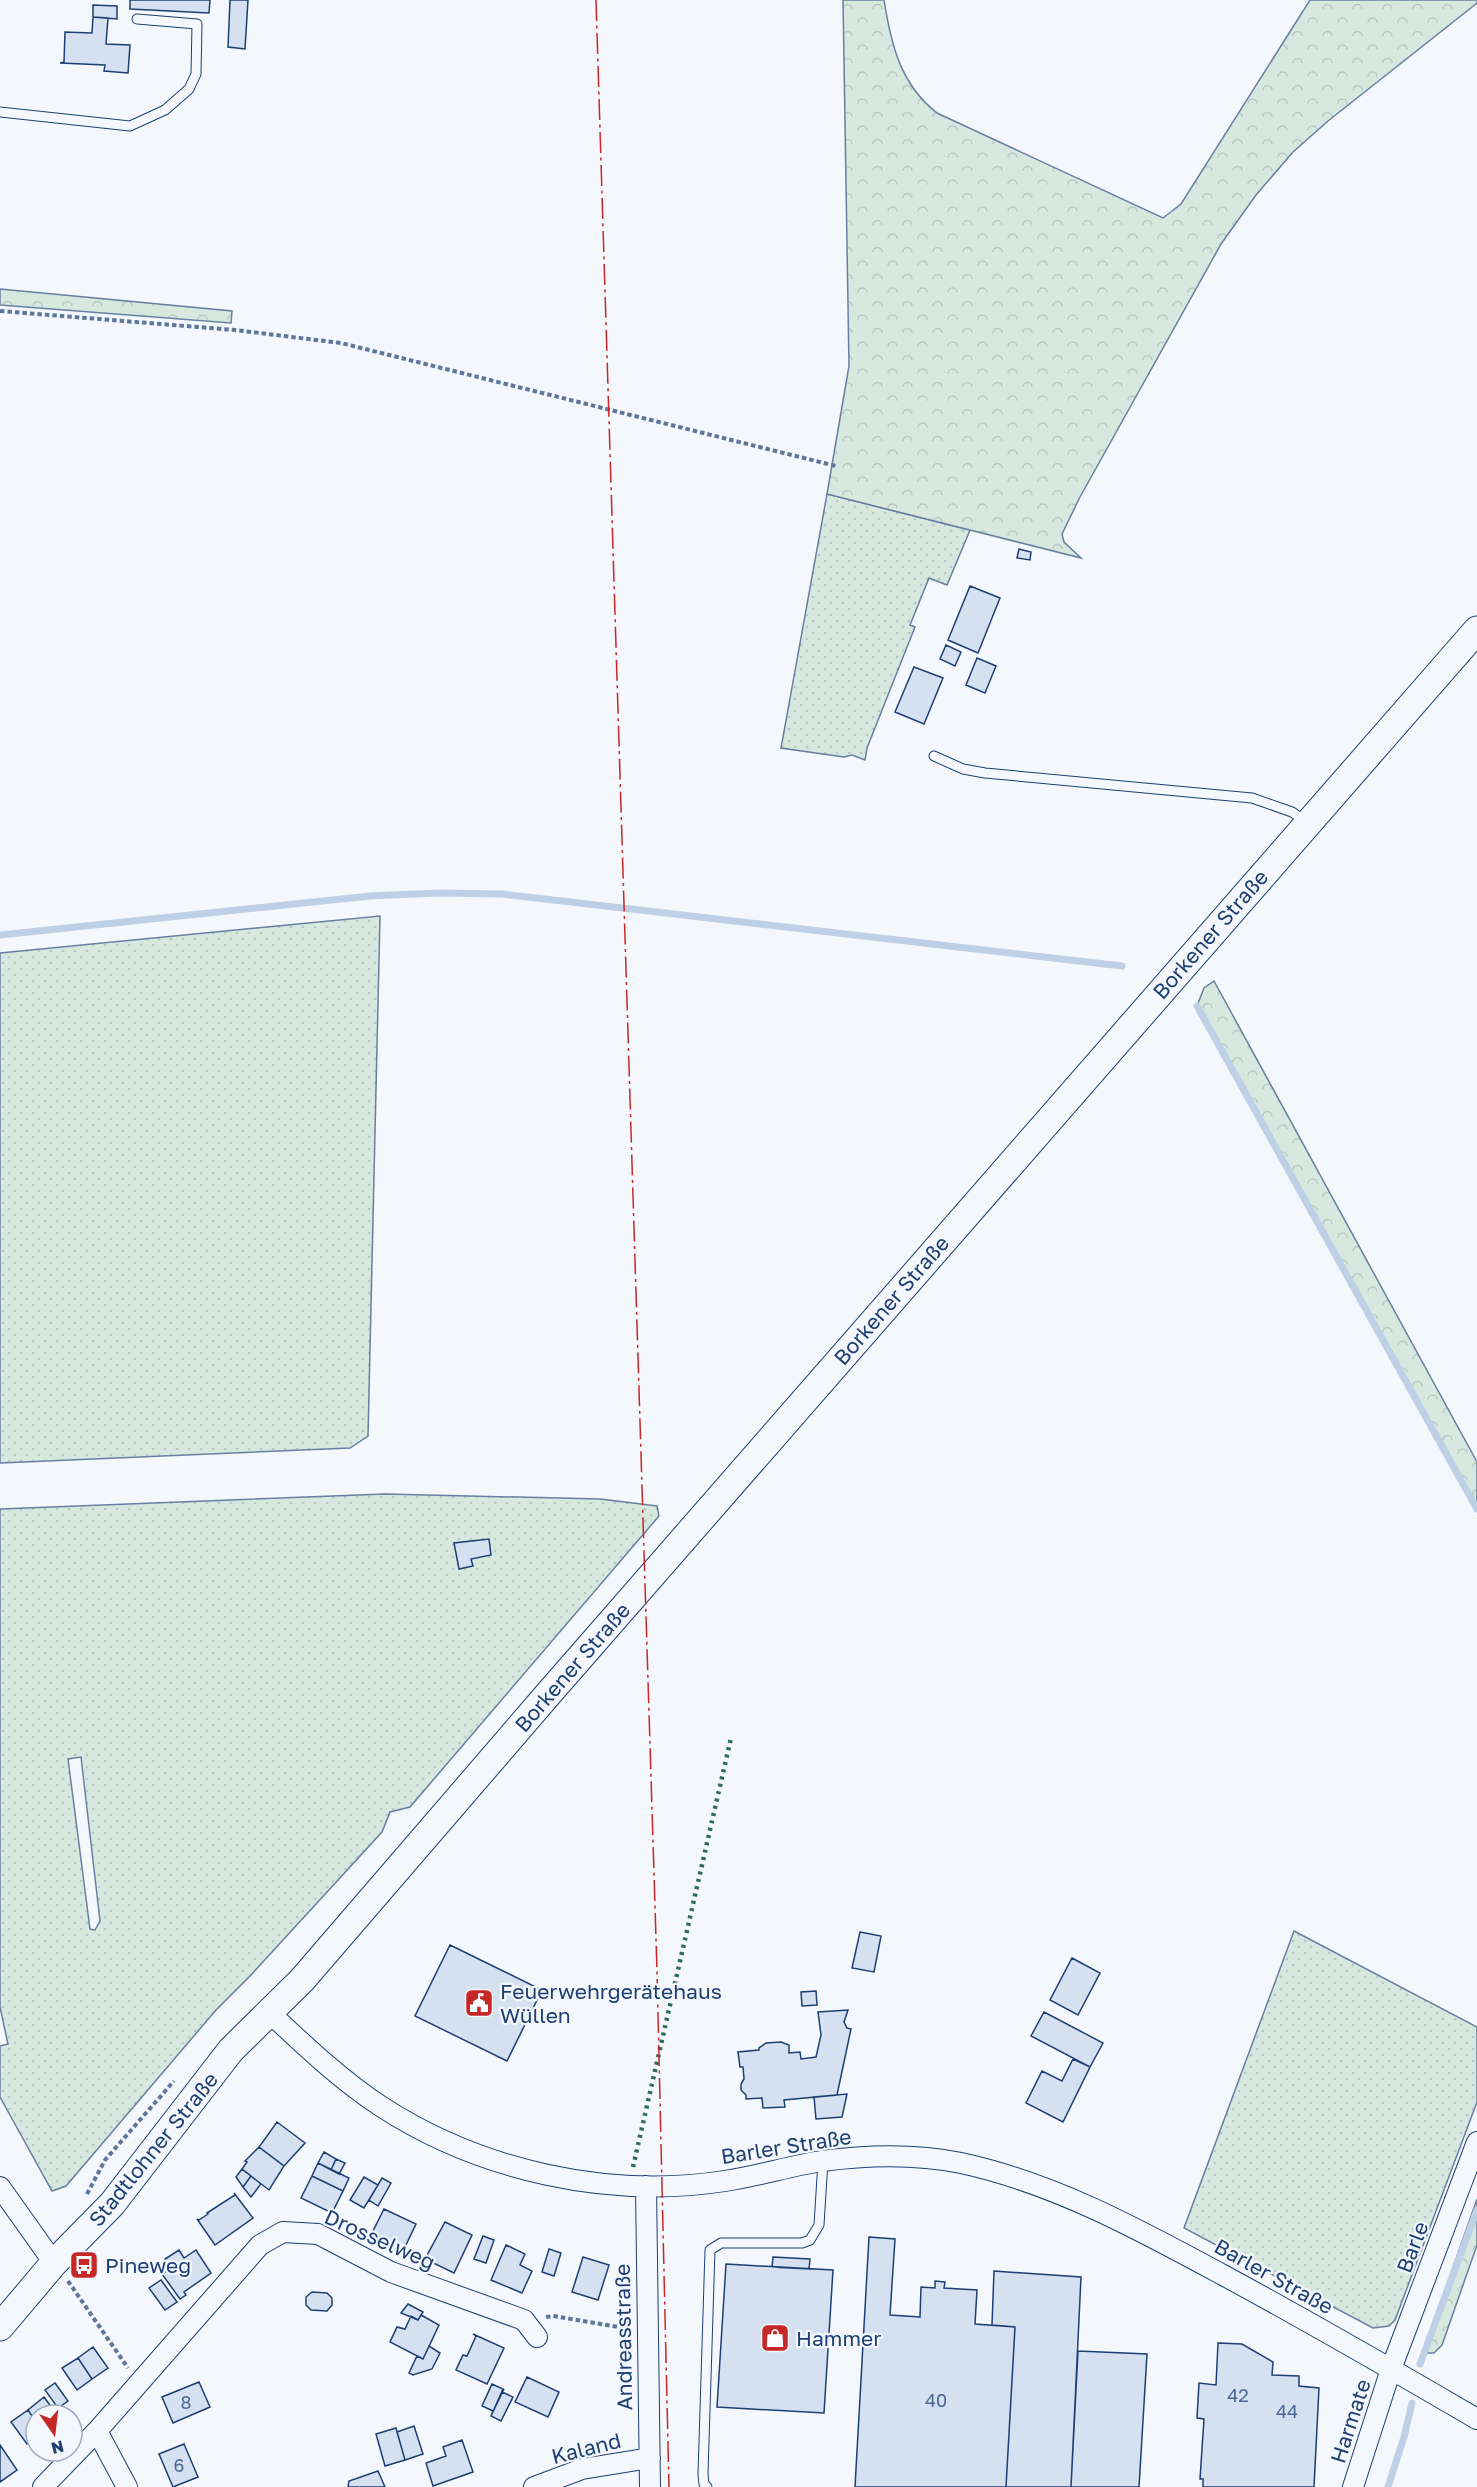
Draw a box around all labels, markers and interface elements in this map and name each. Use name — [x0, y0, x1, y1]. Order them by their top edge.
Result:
street label: Borkener Straße — [1147, 864, 1273, 1004]
street label: Borkener Straße — [828, 1230, 954, 1370]
street label: Borkener Straße — [509, 1597, 635, 1737]
place label: Feuerwehrgerätehaus Wüllen — [500, 1978, 722, 2028]
public building icon: Feuerwehrgerätehaus Wüllen — [463, 1987, 495, 2019]
street label: Stadtlohner Straße — [83, 2067, 223, 2231]
street label: Barler Straße — [719, 2123, 853, 2169]
street label: Drosselweg — [321, 2203, 439, 2275]
street label: Barle — [1390, 2218, 1434, 2276]
street label: Barler Straße — [1210, 2233, 1338, 2319]
bus stop icon: Pineweg — [68, 2249, 100, 2281]
place label: Pineweg — [105, 2252, 191, 2278]
street label: Andreasstraße — [609, 2263, 637, 2411]
shop icon: Hammer — [759, 2322, 791, 2354]
place label: Hammer — [796, 2325, 881, 2351]
street label: Harmate — [1324, 2376, 1376, 2466]
house number: 42 — [1227, 2384, 1249, 2406]
house number: 40 — [925, 2389, 947, 2411]
house number: 8 — [181, 2391, 191, 2413]
house number: 44 — [1276, 2400, 1298, 2422]
north arrow — [24, 2403, 84, 2463]
street label: Kaland — [549, 2427, 623, 2469]
text: N — [49, 2436, 66, 2459]
house number: 6 — [174, 2454, 184, 2476]

